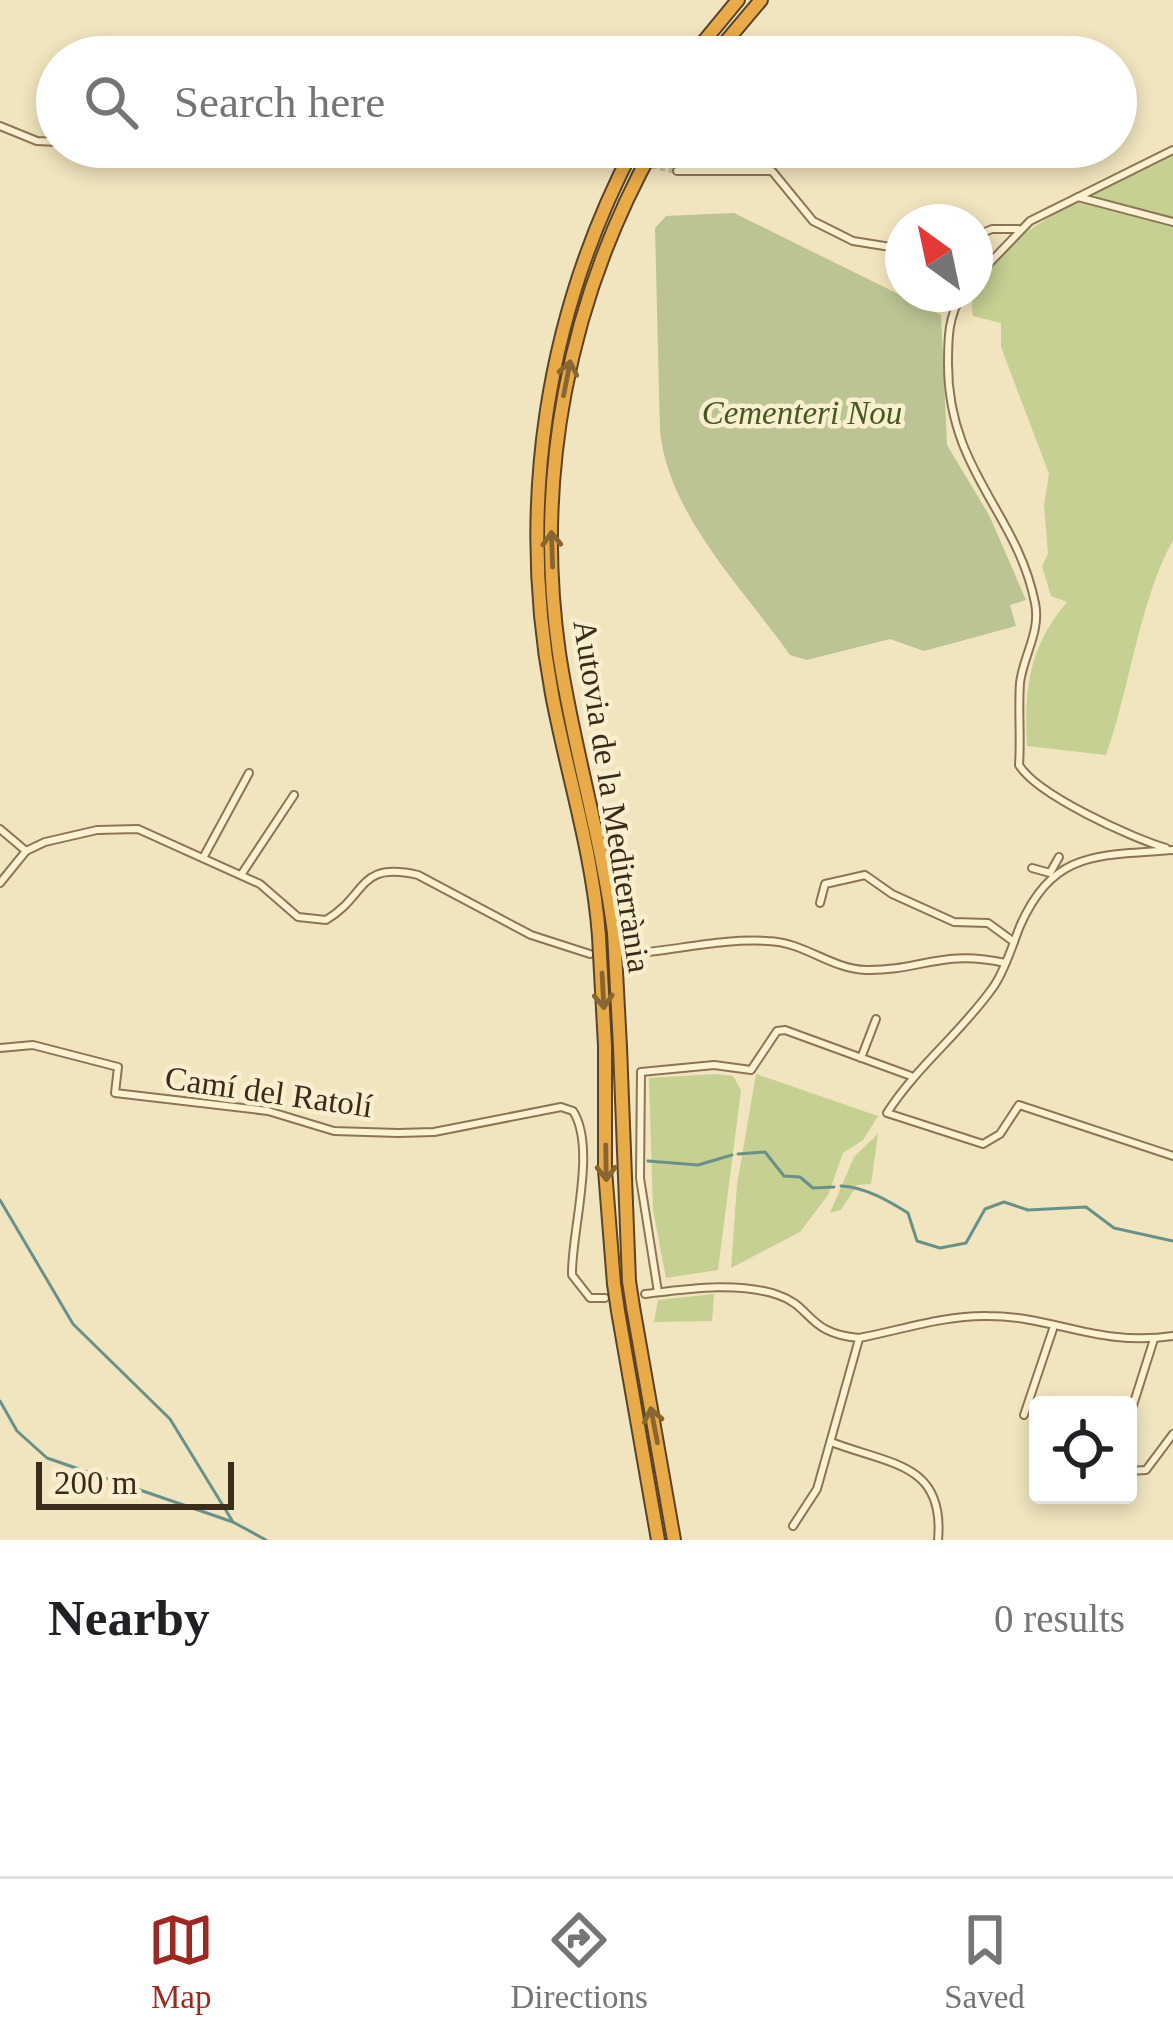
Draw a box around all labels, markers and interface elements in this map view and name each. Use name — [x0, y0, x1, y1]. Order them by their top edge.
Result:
search box — [36, 36, 1137, 168]
icon: search — [78, 69, 144, 135]
text: Search here — [174, 77, 385, 127]
north arrow — [885, 204, 993, 312]
one-way arrow — [557, 360, 579, 399]
park label: Cementeri Nou — [702, 395, 902, 431]
one-way arrow — [541, 530, 564, 569]
street label: Autovia de la Mediterrània — [566, 617, 658, 975]
one-way arrow — [592, 971, 615, 1010]
street label: Camí del Ratolí — [163, 1060, 375, 1124]
one-way arrow — [594, 1143, 617, 1182]
map controls — [1029, 1396, 1137, 1504]
button: locate — [1029, 1396, 1137, 1504]
one-way arrow — [642, 1406, 664, 1445]
scale bar — [36, 1456, 234, 1509]
text: 200 m — [54, 1465, 137, 1501]
text: Nearby — [48, 1590, 209, 1646]
text: 0 results — [994, 1597, 1125, 1640]
tab: Map — [148, 1907, 214, 2016]
tab: Directions — [510, 1907, 648, 2016]
tab: Saved — [944, 1907, 1025, 2016]

